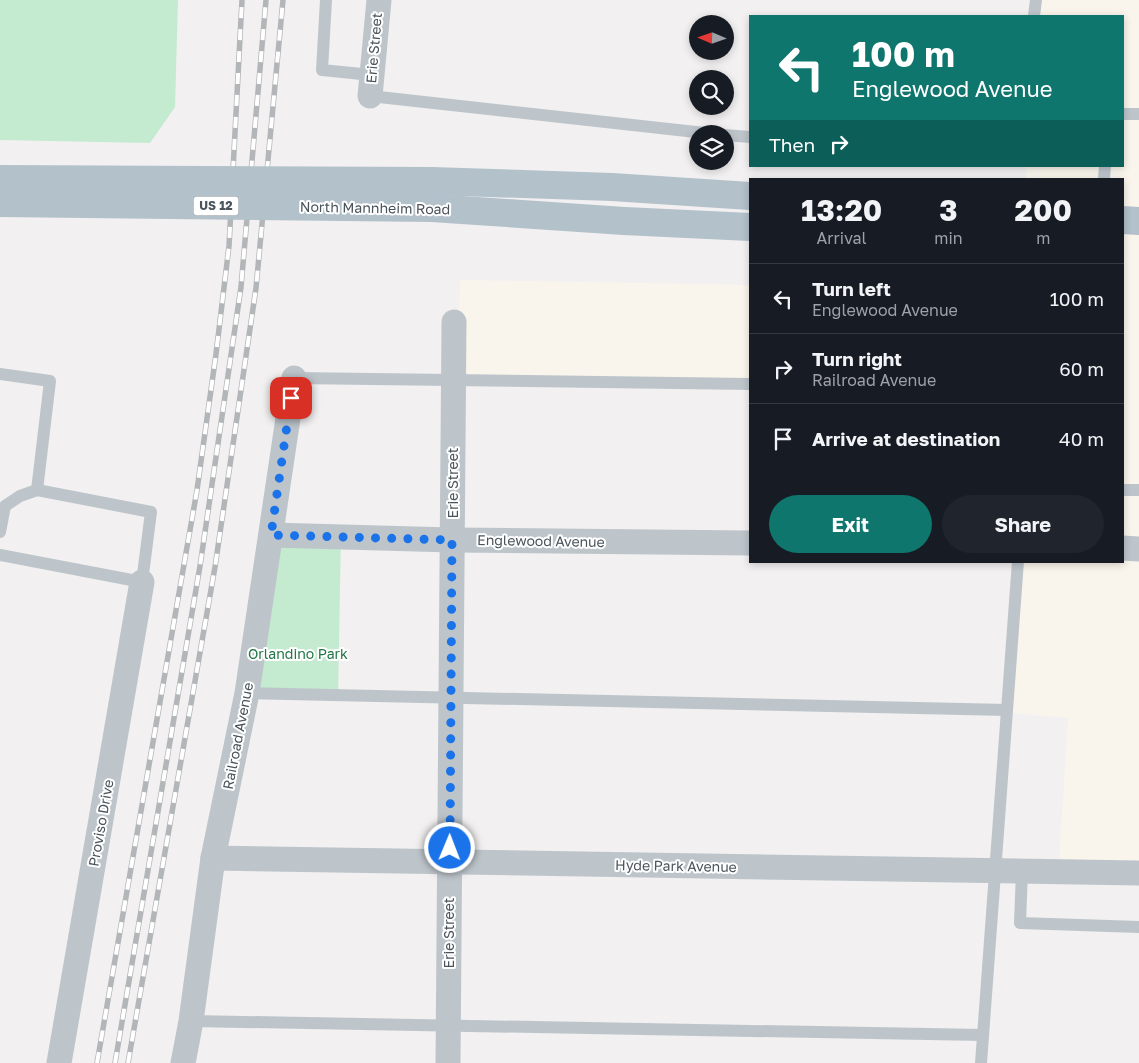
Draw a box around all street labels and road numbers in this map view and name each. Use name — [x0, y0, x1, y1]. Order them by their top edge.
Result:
street label: Erie Street — [362, 12, 385, 84]
road number: US 12 — [194, 197, 238, 216]
street label: North Mannheim Road — [300, 198, 450, 217]
street label: Erie Street — [444, 448, 461, 518]
street label: Englewood Avenue — [477, 531, 605, 550]
street label: Railroad Avenue — [219, 681, 256, 791]
street label: Proviso Drive — [84, 778, 117, 868]
street label: Hyde Park Avenue — [615, 856, 737, 875]
street label: Erie Street — [440, 898, 457, 968]

